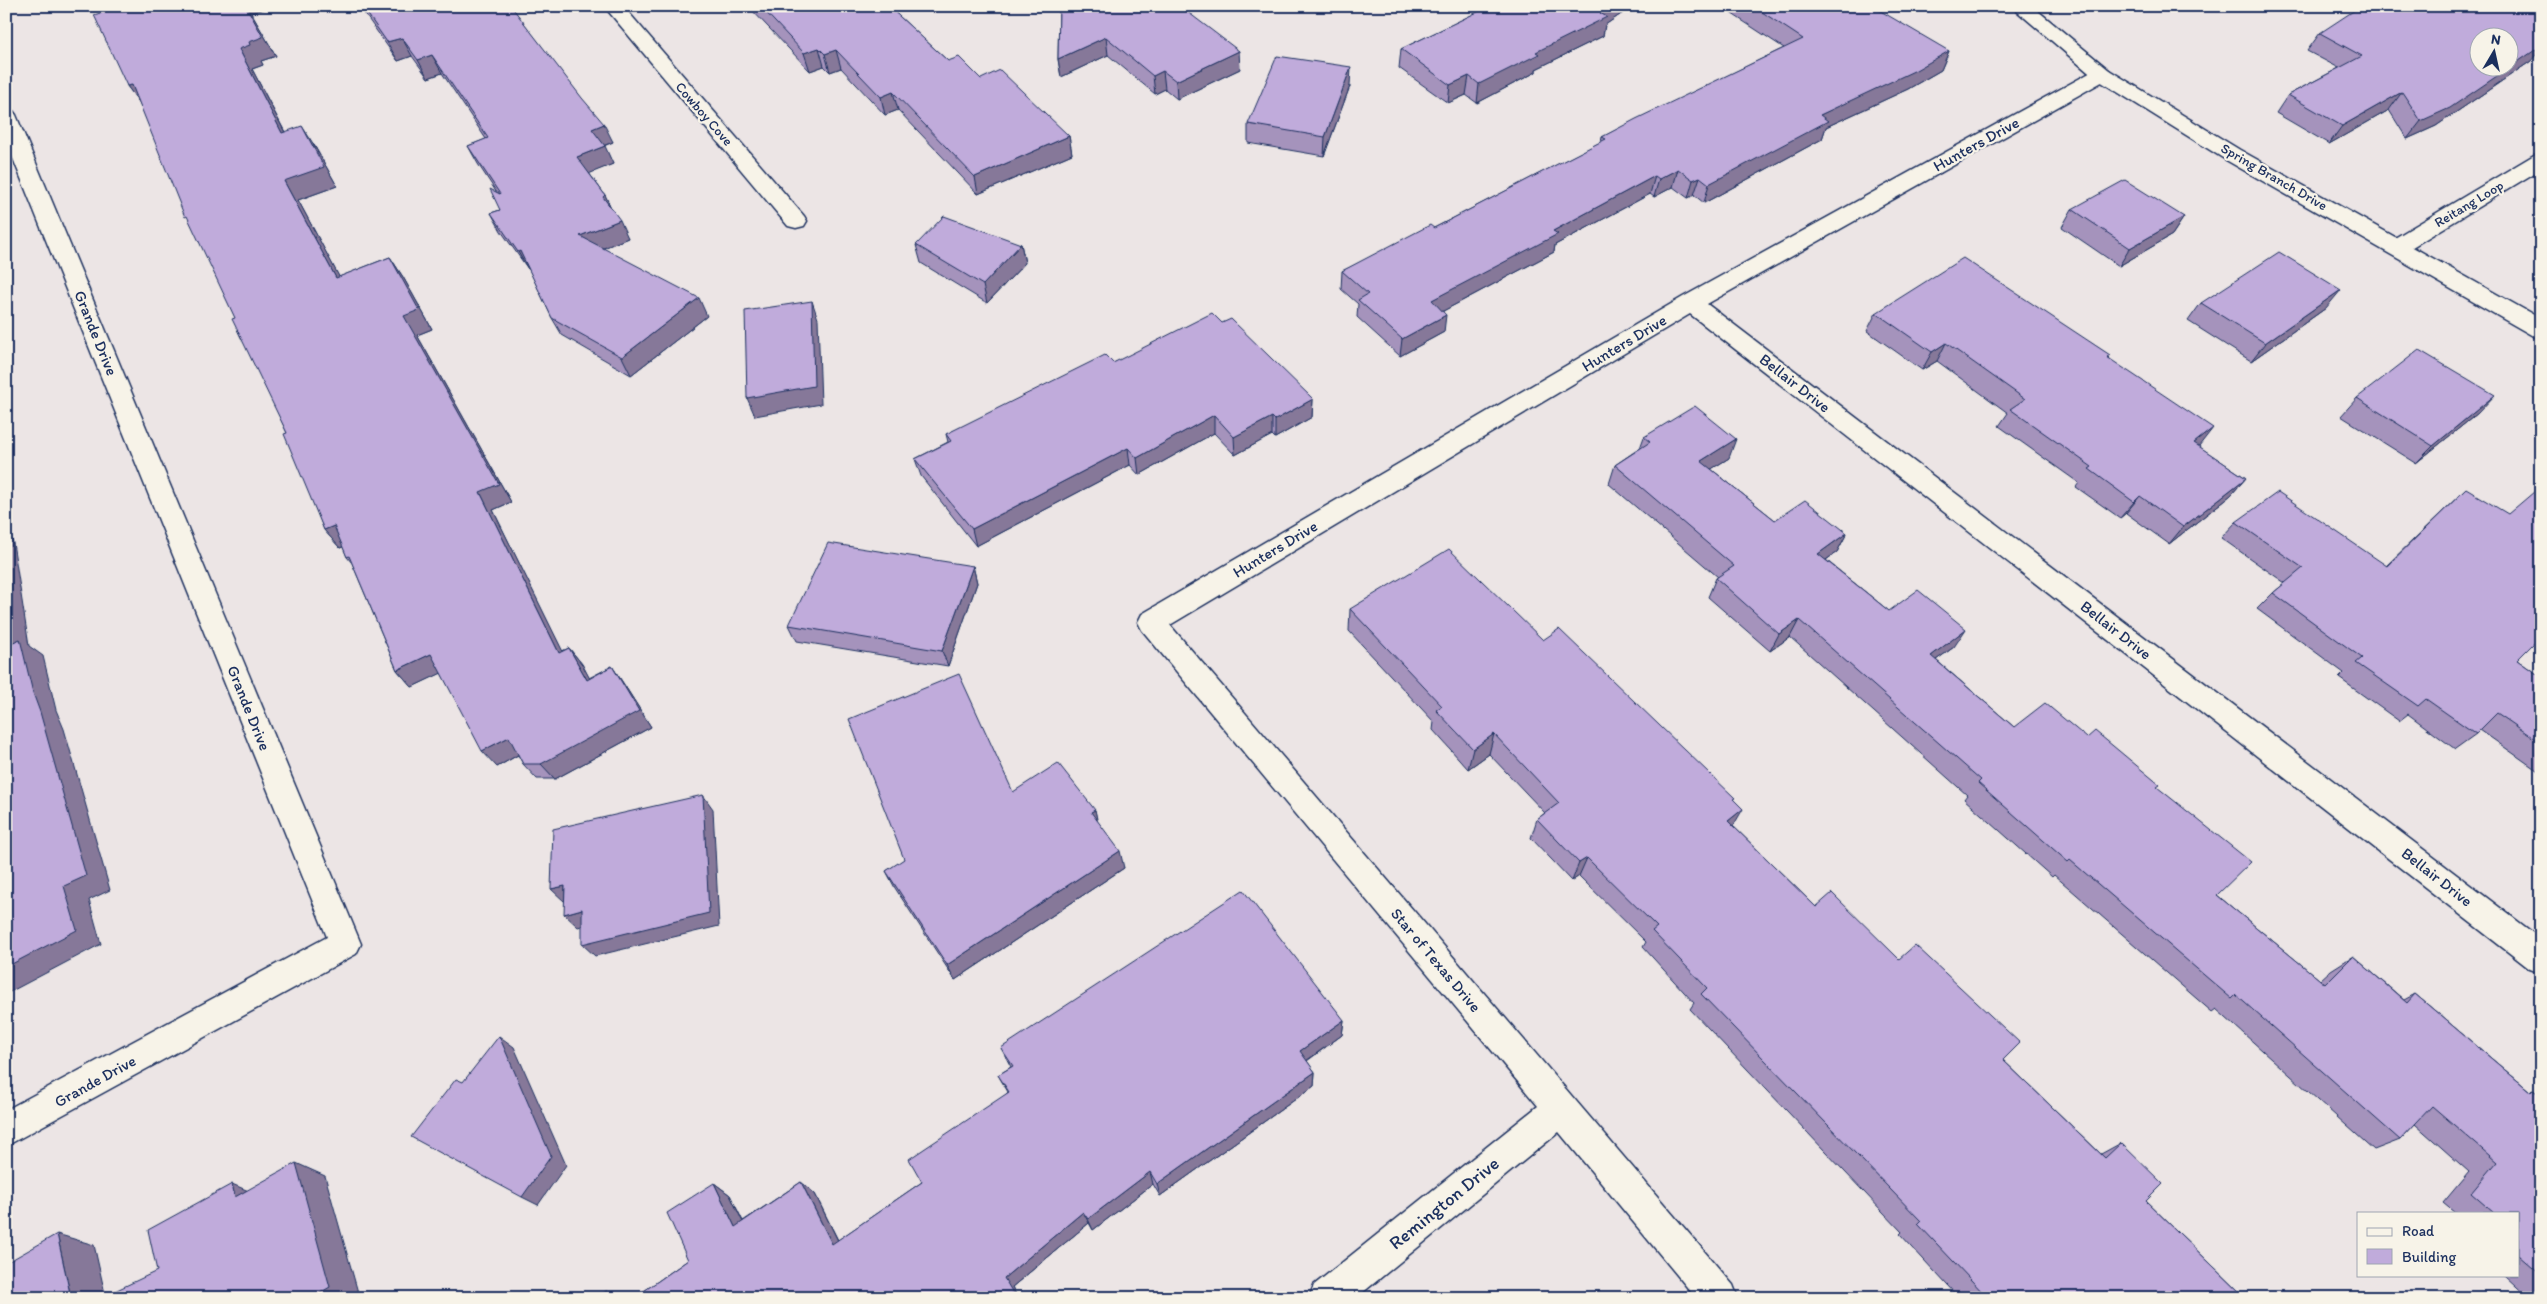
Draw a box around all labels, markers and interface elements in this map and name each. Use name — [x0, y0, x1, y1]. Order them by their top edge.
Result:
north arrow — [2470, 28, 2520, 78]
text: N — [2490, 31, 2502, 49]
street label: Cowboy Cove — [672, 79, 737, 150]
street label: Hunters Drive — [1930, 113, 2022, 175]
street label: Spring Branch Drive — [2218, 140, 2330, 215]
street label: Reitang Loop — [2431, 177, 2507, 231]
street label: Grande Drive — [70, 288, 122, 378]
street label: Hunters Drive — [1578, 310, 1670, 376]
street label: Bellair Drive — [1756, 349, 1834, 417]
street label: Hunters Drive — [1229, 516, 1321, 582]
street label: Bellair Drive — [2077, 596, 2155, 664]
street label: Grande Drive — [223, 663, 275, 753]
street label: Bellair Drive — [2398, 843, 2476, 911]
street label: Star of Texas Drive — [1387, 904, 1485, 1016]
street label: Grande Drive — [51, 1051, 139, 1111]
street label: Remington Drive — [1384, 1152, 1504, 1254]
legend — [2357, 1212, 2520, 1276]
text: Road — [2402, 1222, 2435, 1240]
text: Building — [2402, 1248, 2456, 1266]

